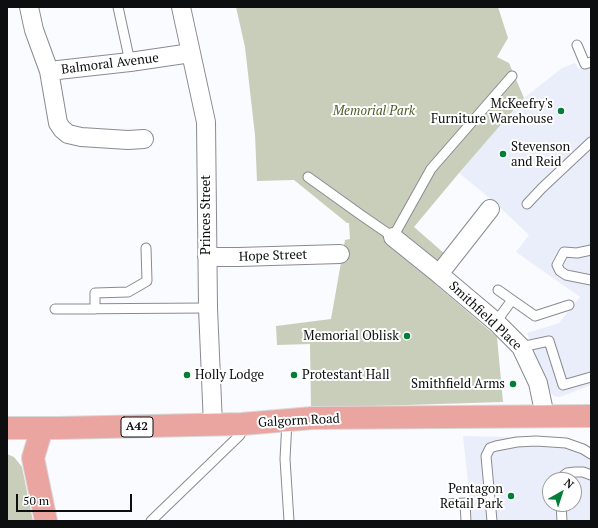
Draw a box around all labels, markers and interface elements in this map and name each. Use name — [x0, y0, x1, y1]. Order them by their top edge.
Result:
street label: Balmoral Avenue — [60, 50, 160, 78]
place label: McKeefry's Furniture Warehouse — [431, 96, 553, 127]
park label: Memorial Park — [333, 103, 415, 119]
marker: McKeefry's Furniture Warehouse — [556, 106, 566, 116]
place label: Stevenson and Reid — [511, 139, 570, 170]
marker: Stevenson and Reid — [498, 149, 508, 159]
street label: Princes Street — [198, 175, 214, 255]
street label: Hope Street — [239, 247, 307, 265]
street label: Smithfield Place — [445, 278, 525, 354]
place label: Memorial Oblisk — [303, 328, 399, 344]
marker: Memorial Oblisk — [402, 331, 412, 341]
place label: Holly Lodge — [195, 367, 264, 383]
place label: Protestant Hall — [302, 367, 390, 383]
marker: Holly Lodge — [182, 370, 192, 380]
marker: Protestant Hall — [289, 370, 299, 380]
place label: Smithfield Arms — [411, 376, 505, 392]
marker: Smithfield Arms — [508, 379, 518, 389]
street label: Galgorm Road — [258, 411, 340, 431]
road number: A42 — [121, 417, 153, 437]
north arrow — [542, 472, 582, 512]
text: N — [561, 475, 577, 492]
place label: Pentagon Retail Park — [440, 481, 503, 512]
scale bar — [18, 486, 134, 512]
marker: Pentagon Retail Park — [506, 491, 516, 501]
text: 50 m — [23, 493, 49, 508]

